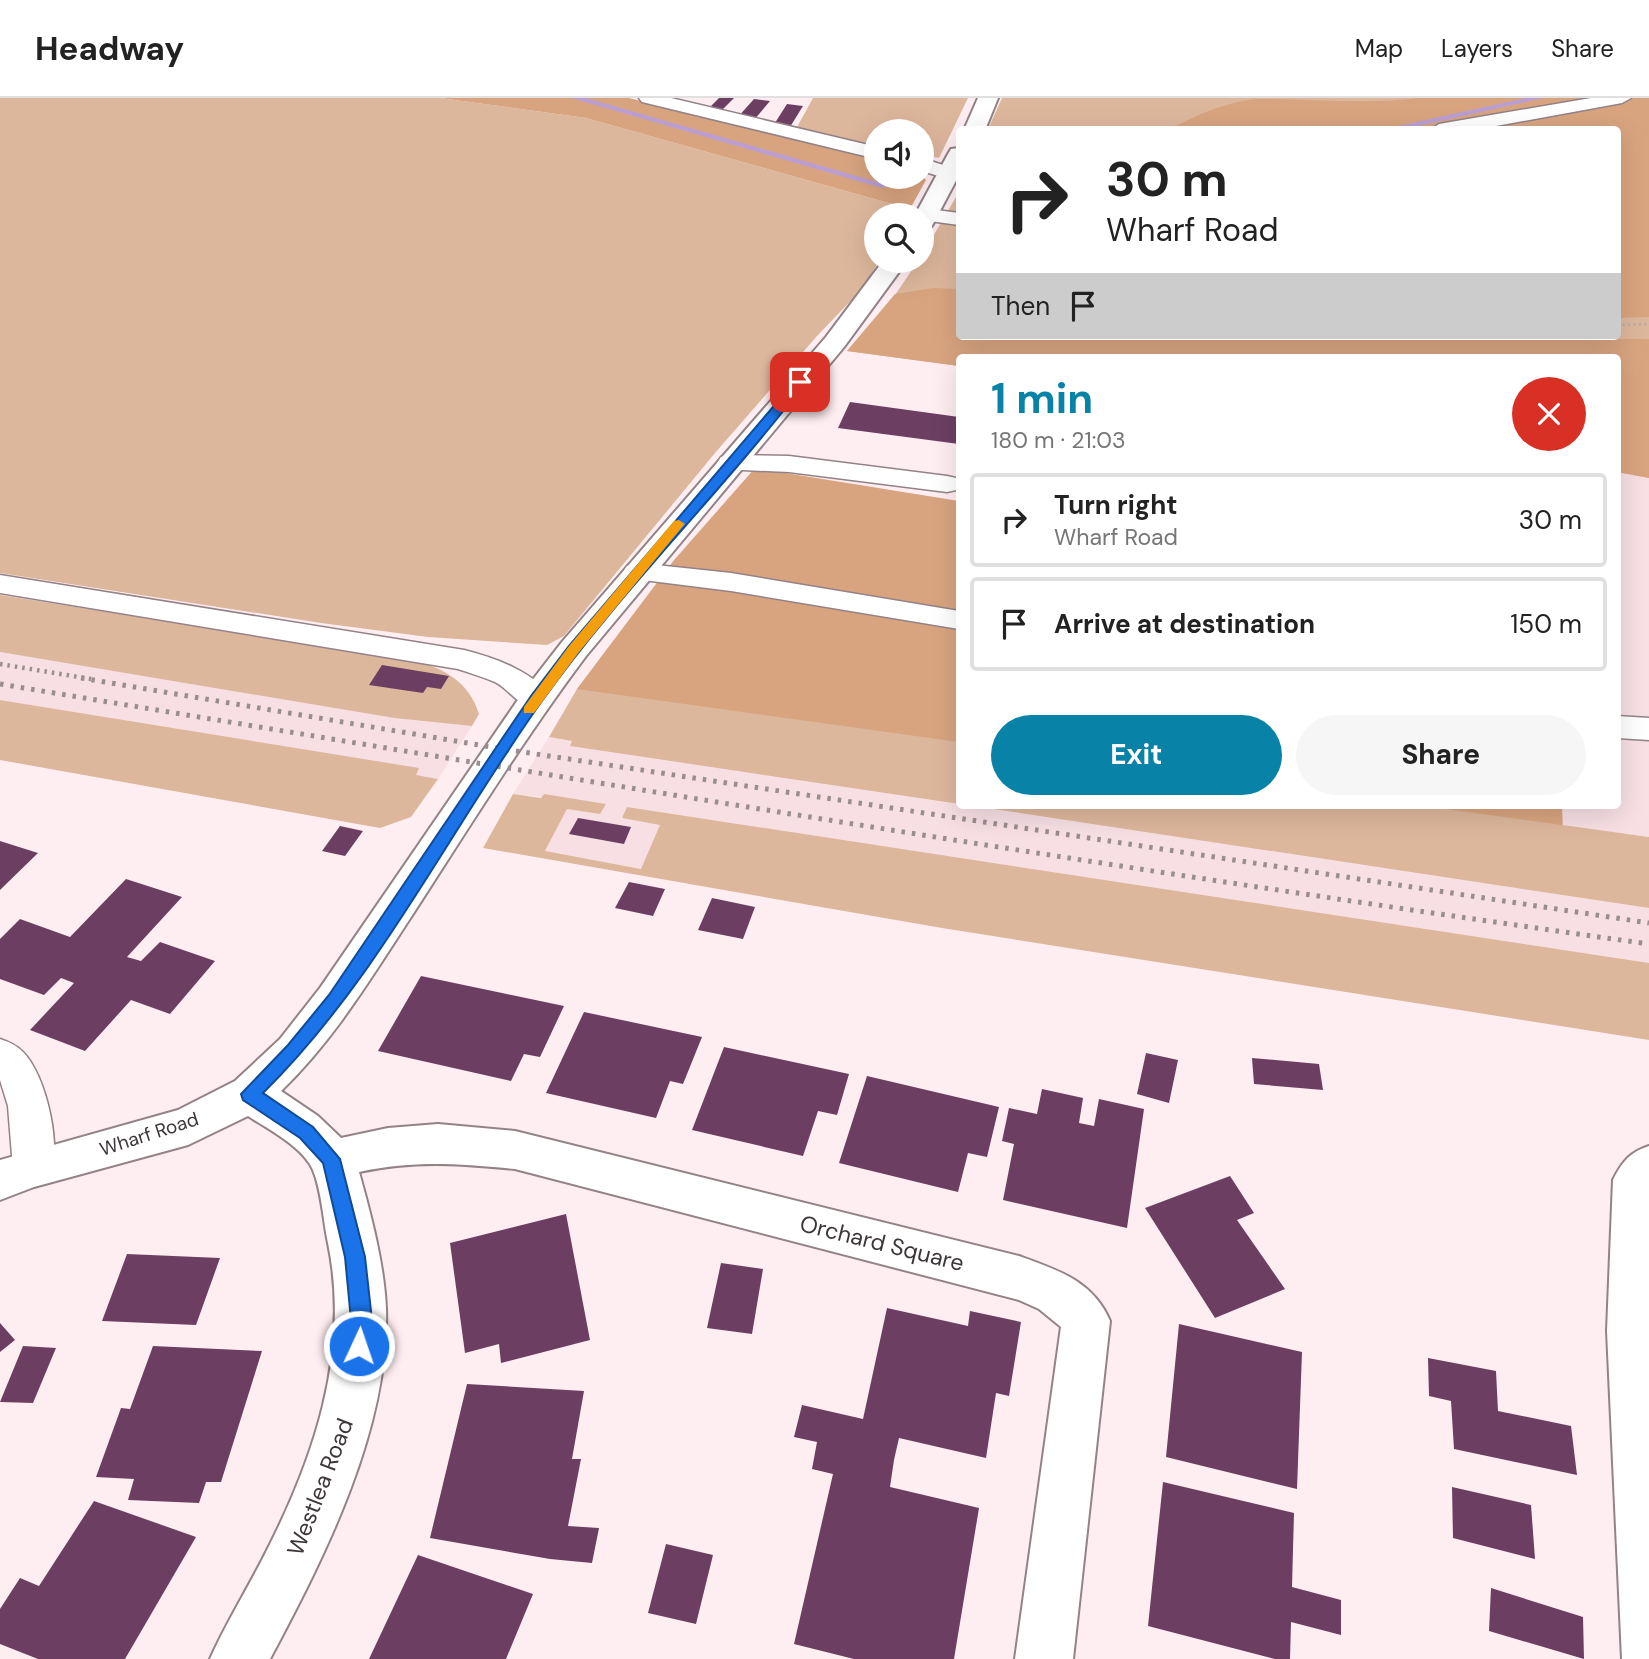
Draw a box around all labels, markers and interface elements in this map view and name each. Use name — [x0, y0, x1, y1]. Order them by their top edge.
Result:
text: Headway — [35, 27, 184, 70]
text: Map — [1355, 33, 1403, 64]
text: Layers — [1441, 33, 1513, 64]
text: Share — [1551, 33, 1614, 64]
map controls — [864, 119, 934, 273]
button: sound — [864, 119, 934, 189]
text: 30 m — [1106, 147, 1228, 211]
icon: right — [991, 154, 1082, 245]
button: search — [864, 203, 934, 273]
text: Wharf Road — [1106, 209, 1279, 251]
icon: arrive — [1064, 287, 1102, 325]
text: Then — [991, 289, 1050, 323]
pin — [770, 352, 830, 412]
icon: arrive — [781, 363, 819, 401]
text: 1 min — [991, 371, 1093, 426]
button: close — [1512, 377, 1586, 451]
text: 180 m · 21:03 — [991, 425, 1126, 455]
text: Turn right — [1054, 488, 1178, 522]
icon: right — [995, 501, 1033, 539]
text: 30 m — [1519, 503, 1582, 537]
text: Wharf Road — [1054, 522, 1178, 552]
icon: arrive — [995, 605, 1033, 643]
text: Arrive at destination — [1054, 607, 1315, 641]
text: 150 m — [1510, 607, 1582, 641]
button: Exit — [991, 715, 1282, 795]
button: Share — [1296, 715, 1586, 795]
street label: Wharf Road — [96, 1106, 202, 1162]
street label: Orchard Square — [797, 1208, 967, 1278]
position arrow — [322, 1309, 396, 1383]
street label: Westlea Road — [280, 1414, 360, 1560]

